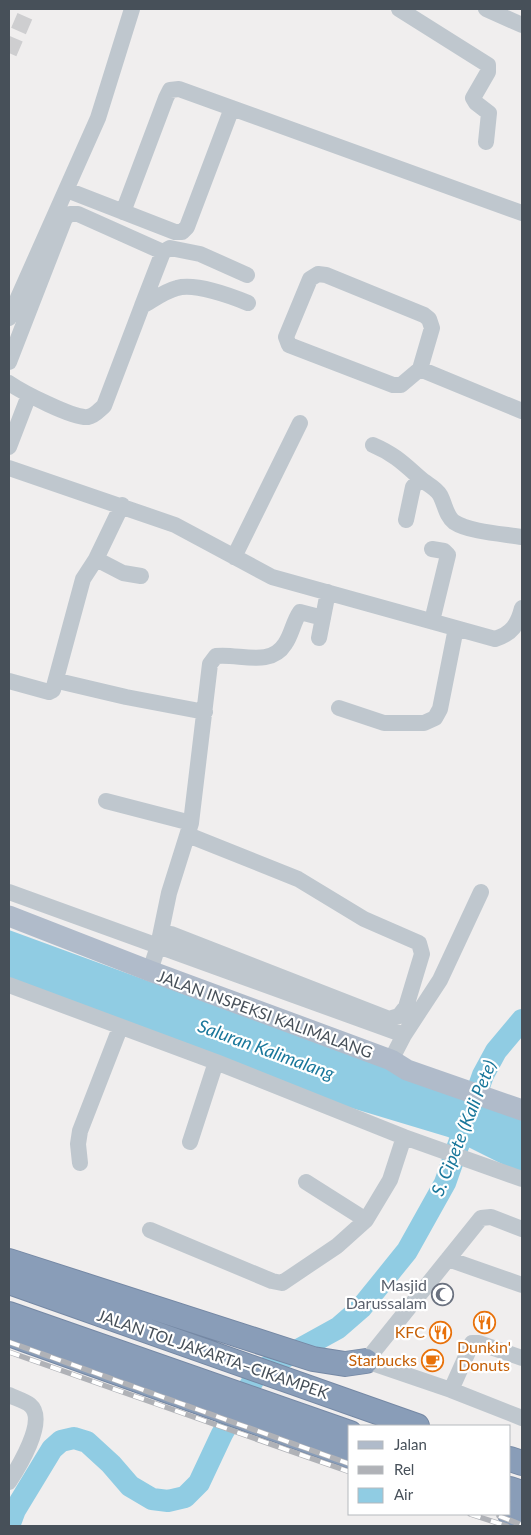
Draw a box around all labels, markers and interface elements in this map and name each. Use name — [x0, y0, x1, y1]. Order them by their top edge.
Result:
street label: JALAN INSPEKSI KALIMALANG — [155, 966, 375, 1061]
water label: Saluran Kalimalang — [195, 1014, 338, 1084]
water label: S. Cipete (Kali Pete) — [426, 1057, 500, 1199]
place label: Masjid Darussalam — [346, 1275, 427, 1312]
mosque icon: Masjid Darussalam — [431, 1282, 455, 1306]
street label: JALAN TOL JAKARTA–CIKAMPEK — [95, 1305, 332, 1402]
restaurant icon: Dunkin' Donuts — [472, 1311, 496, 1335]
restaurant icon: KFC — [429, 1320, 453, 1344]
place label: KFC — [395, 1322, 425, 1341]
place label: Dunkin' Donuts — [457, 1337, 511, 1374]
cafe icon: Starbucks — [421, 1348, 445, 1372]
place label: Starbucks — [349, 1350, 417, 1369]
legend — [348, 1425, 511, 1515]
text: Jalan — [394, 1435, 427, 1453]
text: Rel — [394, 1460, 414, 1478]
text: Air — [394, 1485, 414, 1503]

